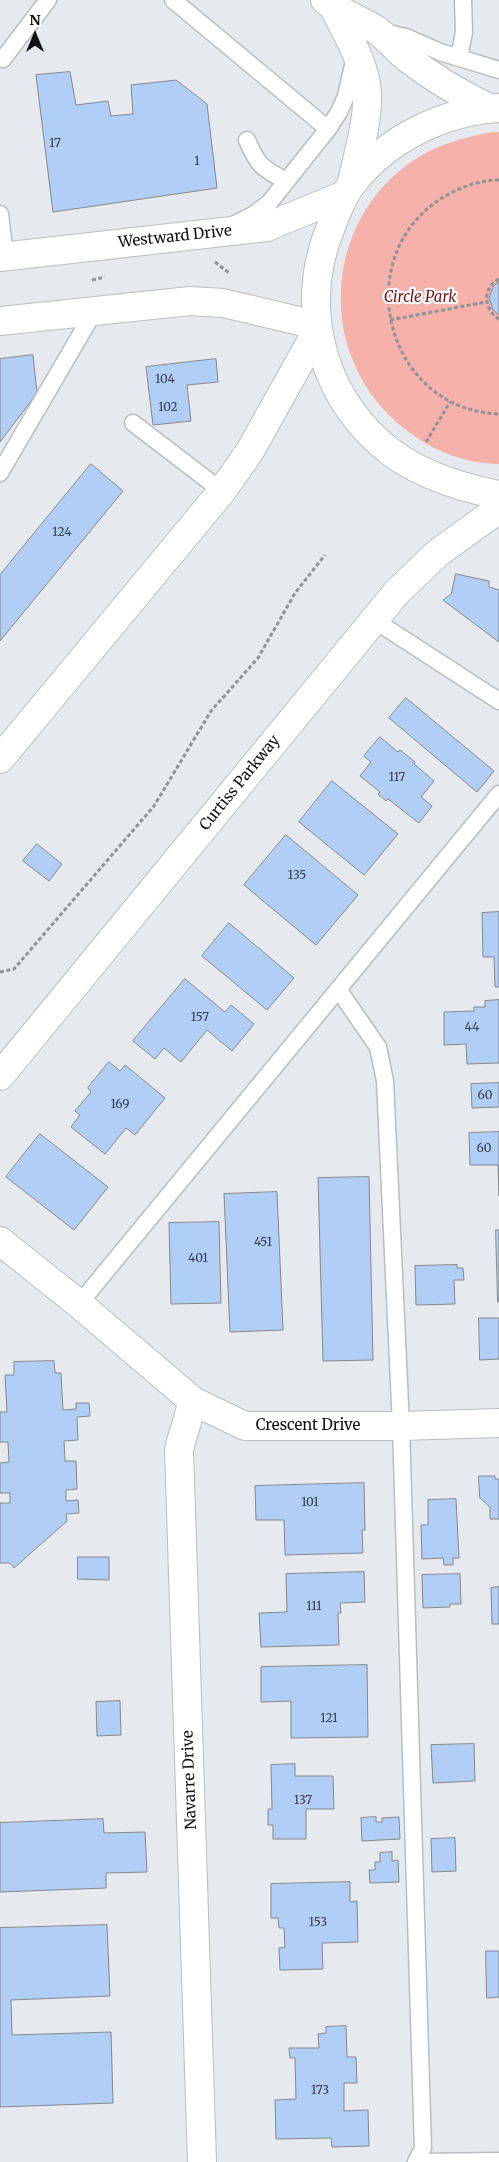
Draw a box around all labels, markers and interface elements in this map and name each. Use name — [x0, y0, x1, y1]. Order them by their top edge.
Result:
north arrow — [10, 10, 60, 60]
text: N — [29, 11, 41, 29]
house number: 17 — [49, 137, 61, 151]
house number: 1 — [194, 155, 200, 169]
street label: Westward Drive — [117, 222, 233, 252]
park label: Circle Park — [384, 289, 456, 307]
house number: 104 — [155, 373, 175, 387]
house number: 102 — [158, 401, 178, 415]
house number: 124 — [52, 526, 72, 540]
street label: Curtiss Parkway — [196, 732, 284, 834]
house number: 117 — [389, 771, 405, 785]
house number: 135 — [288, 869, 306, 883]
house number: 157 — [191, 1011, 209, 1025]
house number: 44 — [465, 1021, 479, 1035]
house number: 60 — [478, 1089, 492, 1103]
house number: 169 — [110, 1098, 130, 1112]
house number: 60 — [477, 1142, 491, 1156]
house number: 451 — [254, 1236, 272, 1250]
house number: 401 — [188, 1252, 208, 1266]
street label: Crescent Drive — [256, 1417, 360, 1435]
house number: 101 — [301, 1496, 319, 1510]
house number: 111 — [306, 1600, 322, 1614]
house number: 121 — [320, 1712, 338, 1726]
street label: Navarre Drive — [179, 1730, 201, 1830]
house number: 137 — [294, 1794, 312, 1808]
house number: 153 — [309, 1916, 327, 1930]
house number: 173 — [311, 2084, 329, 2098]

